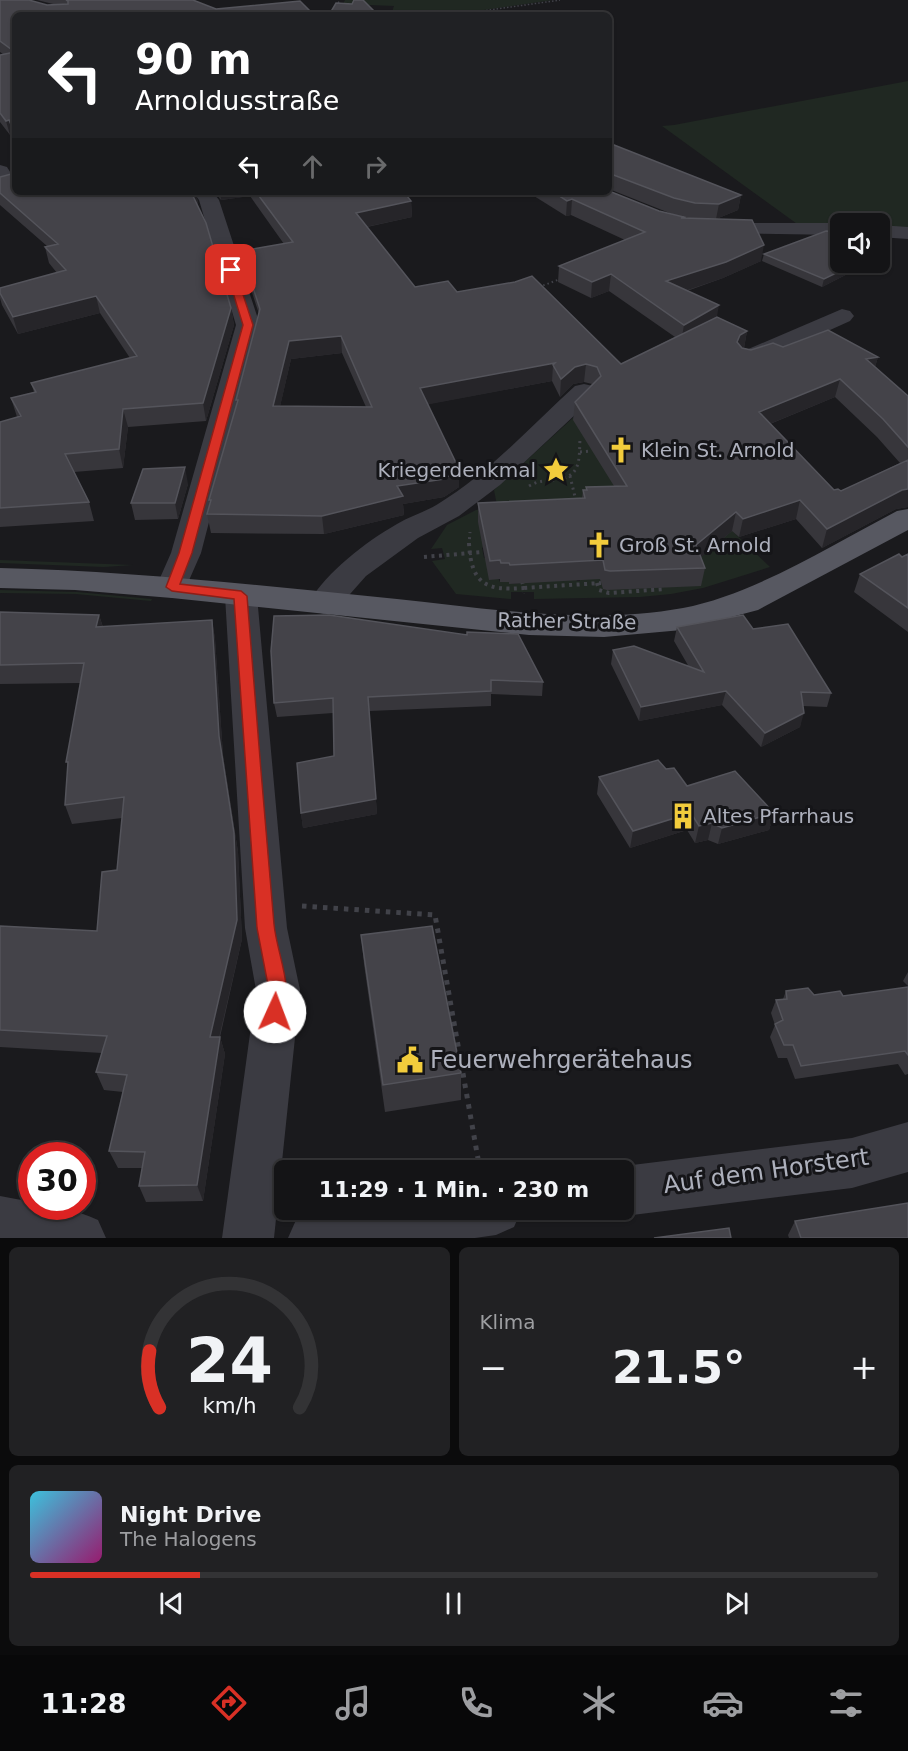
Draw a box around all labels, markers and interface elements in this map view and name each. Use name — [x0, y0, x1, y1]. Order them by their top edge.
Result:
text: 90 m — [135, 35, 252, 84]
icon: left — [36, 36, 114, 114]
text: Arnoldusstraße — [135, 85, 339, 116]
icon: left — [233, 150, 266, 183]
icon: ahead — [296, 150, 329, 183]
icon: right — [359, 150, 392, 183]
map controls — [830, 213, 890, 273]
button: sound — [830, 213, 890, 273]
pin — [205, 244, 256, 295]
icon: arrive — [214, 253, 247, 286]
church icon: Klein St. Arnold — [606, 435, 636, 465]
place label: Klein St. Arnold — [641, 438, 795, 462]
place icon: Kriegerdenkmal — [541, 455, 571, 485]
place label: Kriegerdenkmal — [377, 458, 536, 482]
church icon: Groß St. Arnold — [584, 530, 614, 560]
place label: Groß St. Arnold — [619, 533, 771, 557]
street label: Rather Straße — [497, 608, 637, 634]
building icon: Altes Pfarrhaus — [668, 801, 698, 831]
place label: Altes Pfarrhaus — [703, 804, 854, 828]
position arrow — [243, 980, 307, 1044]
public building icon: Feuerwehrgerätehaus — [395, 1045, 425, 1075]
place label: Feuerwehrgerätehaus — [430, 1046, 693, 1074]
speed limit sign: 30 — [18, 1142, 96, 1220]
street label: Auf dem Horstert — [661, 1143, 871, 1199]
text: 11:29 · 1 Min. · 230 m — [319, 1177, 589, 1202]
text: Klima — [480, 1310, 535, 1334]
text: 24 — [186, 1324, 273, 1397]
text: 21.5° — [612, 1341, 746, 1394]
text: − — [480, 1348, 507, 1387]
text: + — [850, 1348, 878, 1387]
text: km/h — [202, 1394, 256, 1419]
text: Night Drive — [120, 1502, 261, 1527]
text: The Halogens — [120, 1527, 257, 1551]
icon: previous — [155, 1587, 188, 1620]
icon: pause — [437, 1587, 470, 1620]
icon: next — [720, 1587, 753, 1620]
icon: directions — [208, 1682, 250, 1724]
icon: music — [332, 1682, 374, 1724]
icon: phone — [455, 1682, 497, 1724]
icon: climate — [578, 1682, 620, 1724]
icon: car — [702, 1682, 744, 1724]
icon: filters — [825, 1682, 867, 1724]
text: 11:28 — [41, 1688, 127, 1719]

